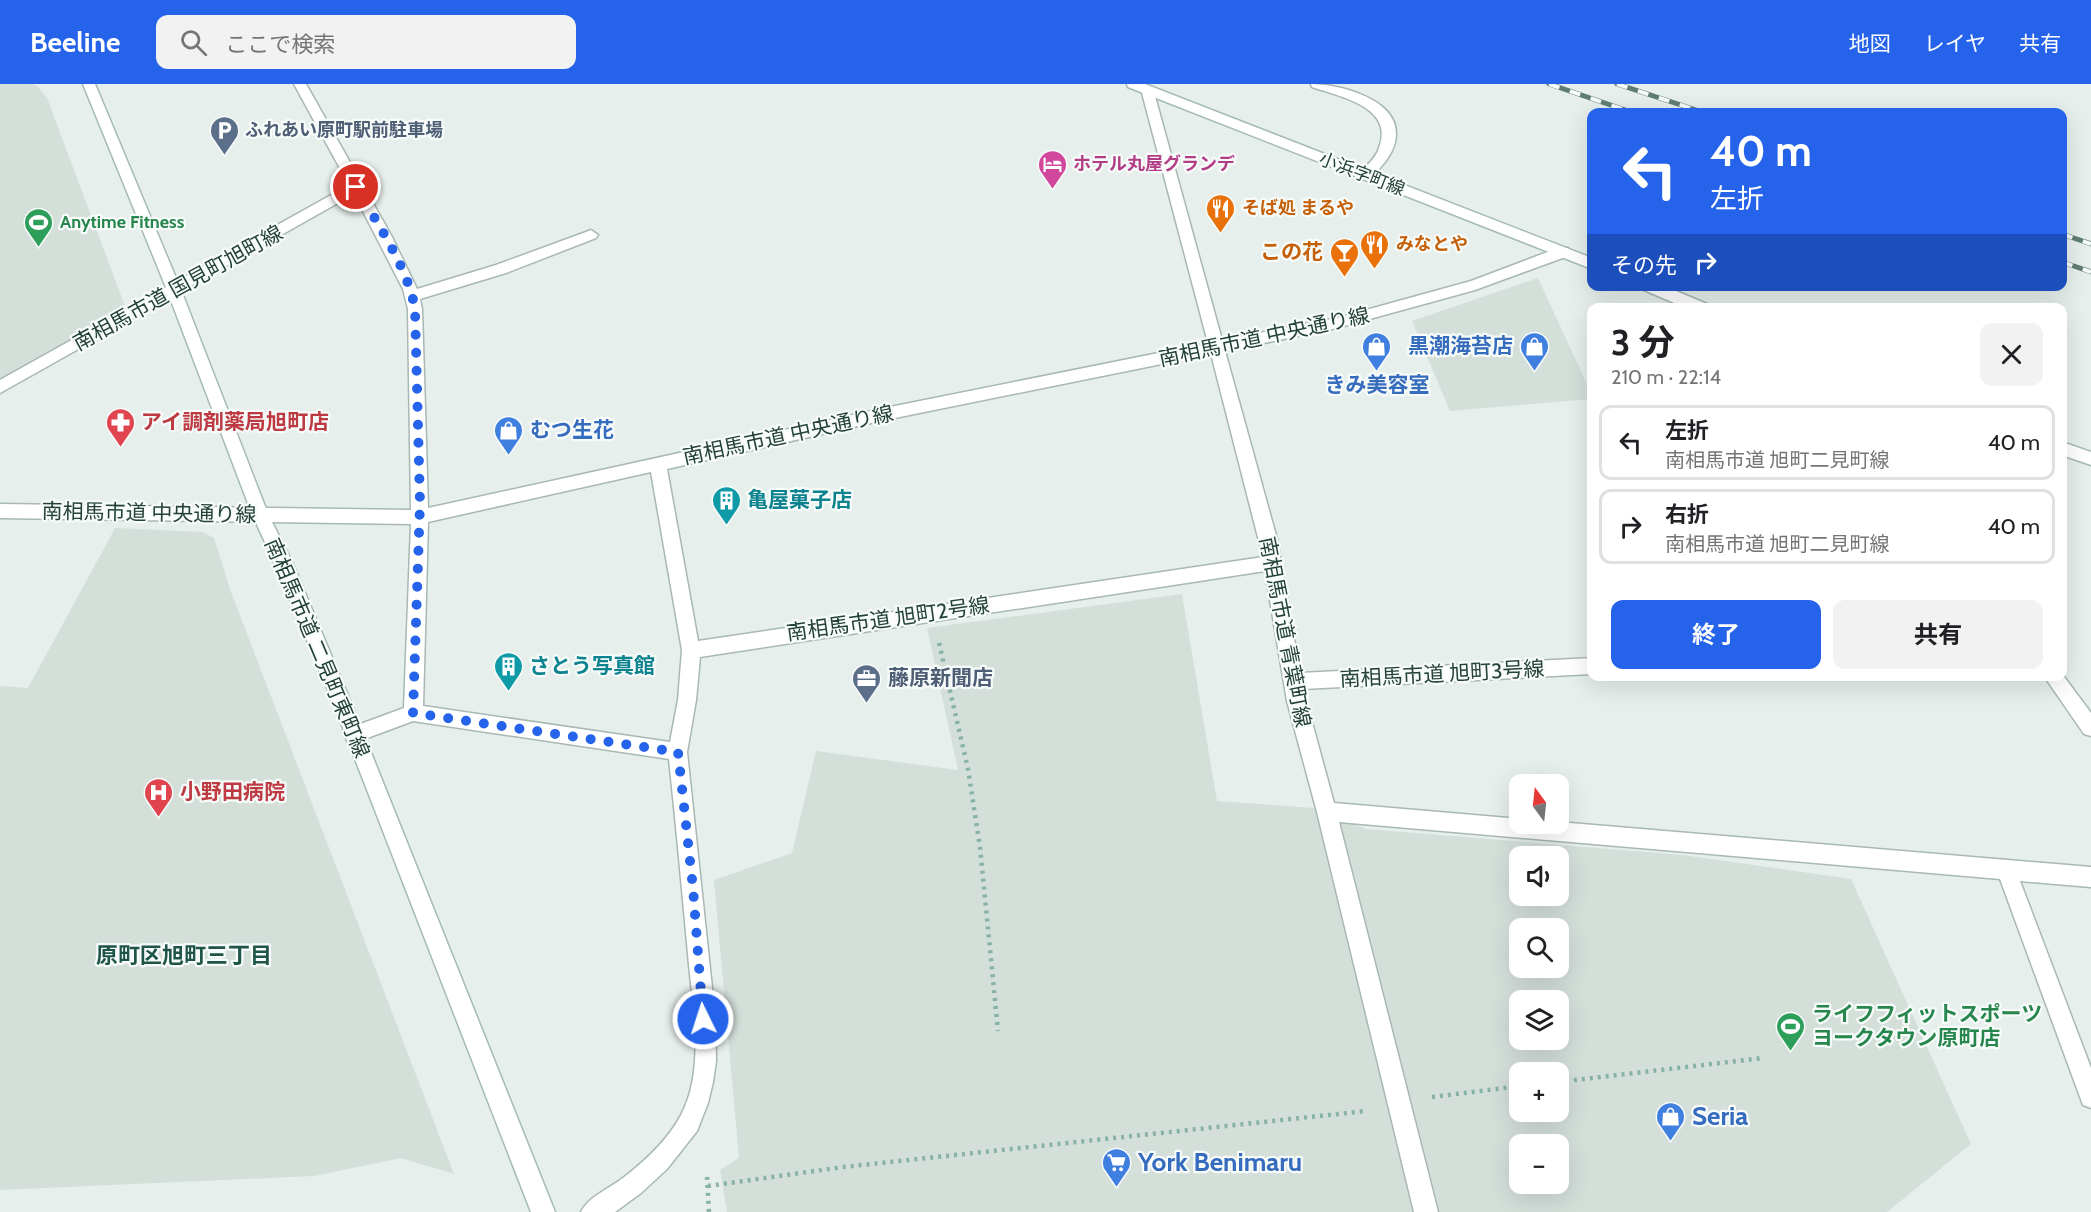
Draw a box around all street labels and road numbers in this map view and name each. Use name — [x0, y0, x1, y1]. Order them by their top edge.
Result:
street label: 小浜字町線 — [1316, 148, 1408, 200]
street label: 南相馬市道 国見町旭町線 — [69, 219, 287, 356]
street label: 南相馬市道 中央通り線 — [1156, 302, 1372, 371]
street label: 南相馬市道 中央通り線 — [680, 400, 896, 469]
street label: 南相馬市道 中央通り線 — [41, 498, 257, 527]
street label: 南相馬市道 二見町東町線 — [260, 534, 375, 761]
street label: 南相馬市道 青葉町線 — [1255, 534, 1316, 729]
street label: 南相馬市道 旭町2号線 — [785, 592, 991, 645]
street label: 南相馬市道 旭町3号線 — [1339, 656, 1545, 691]

